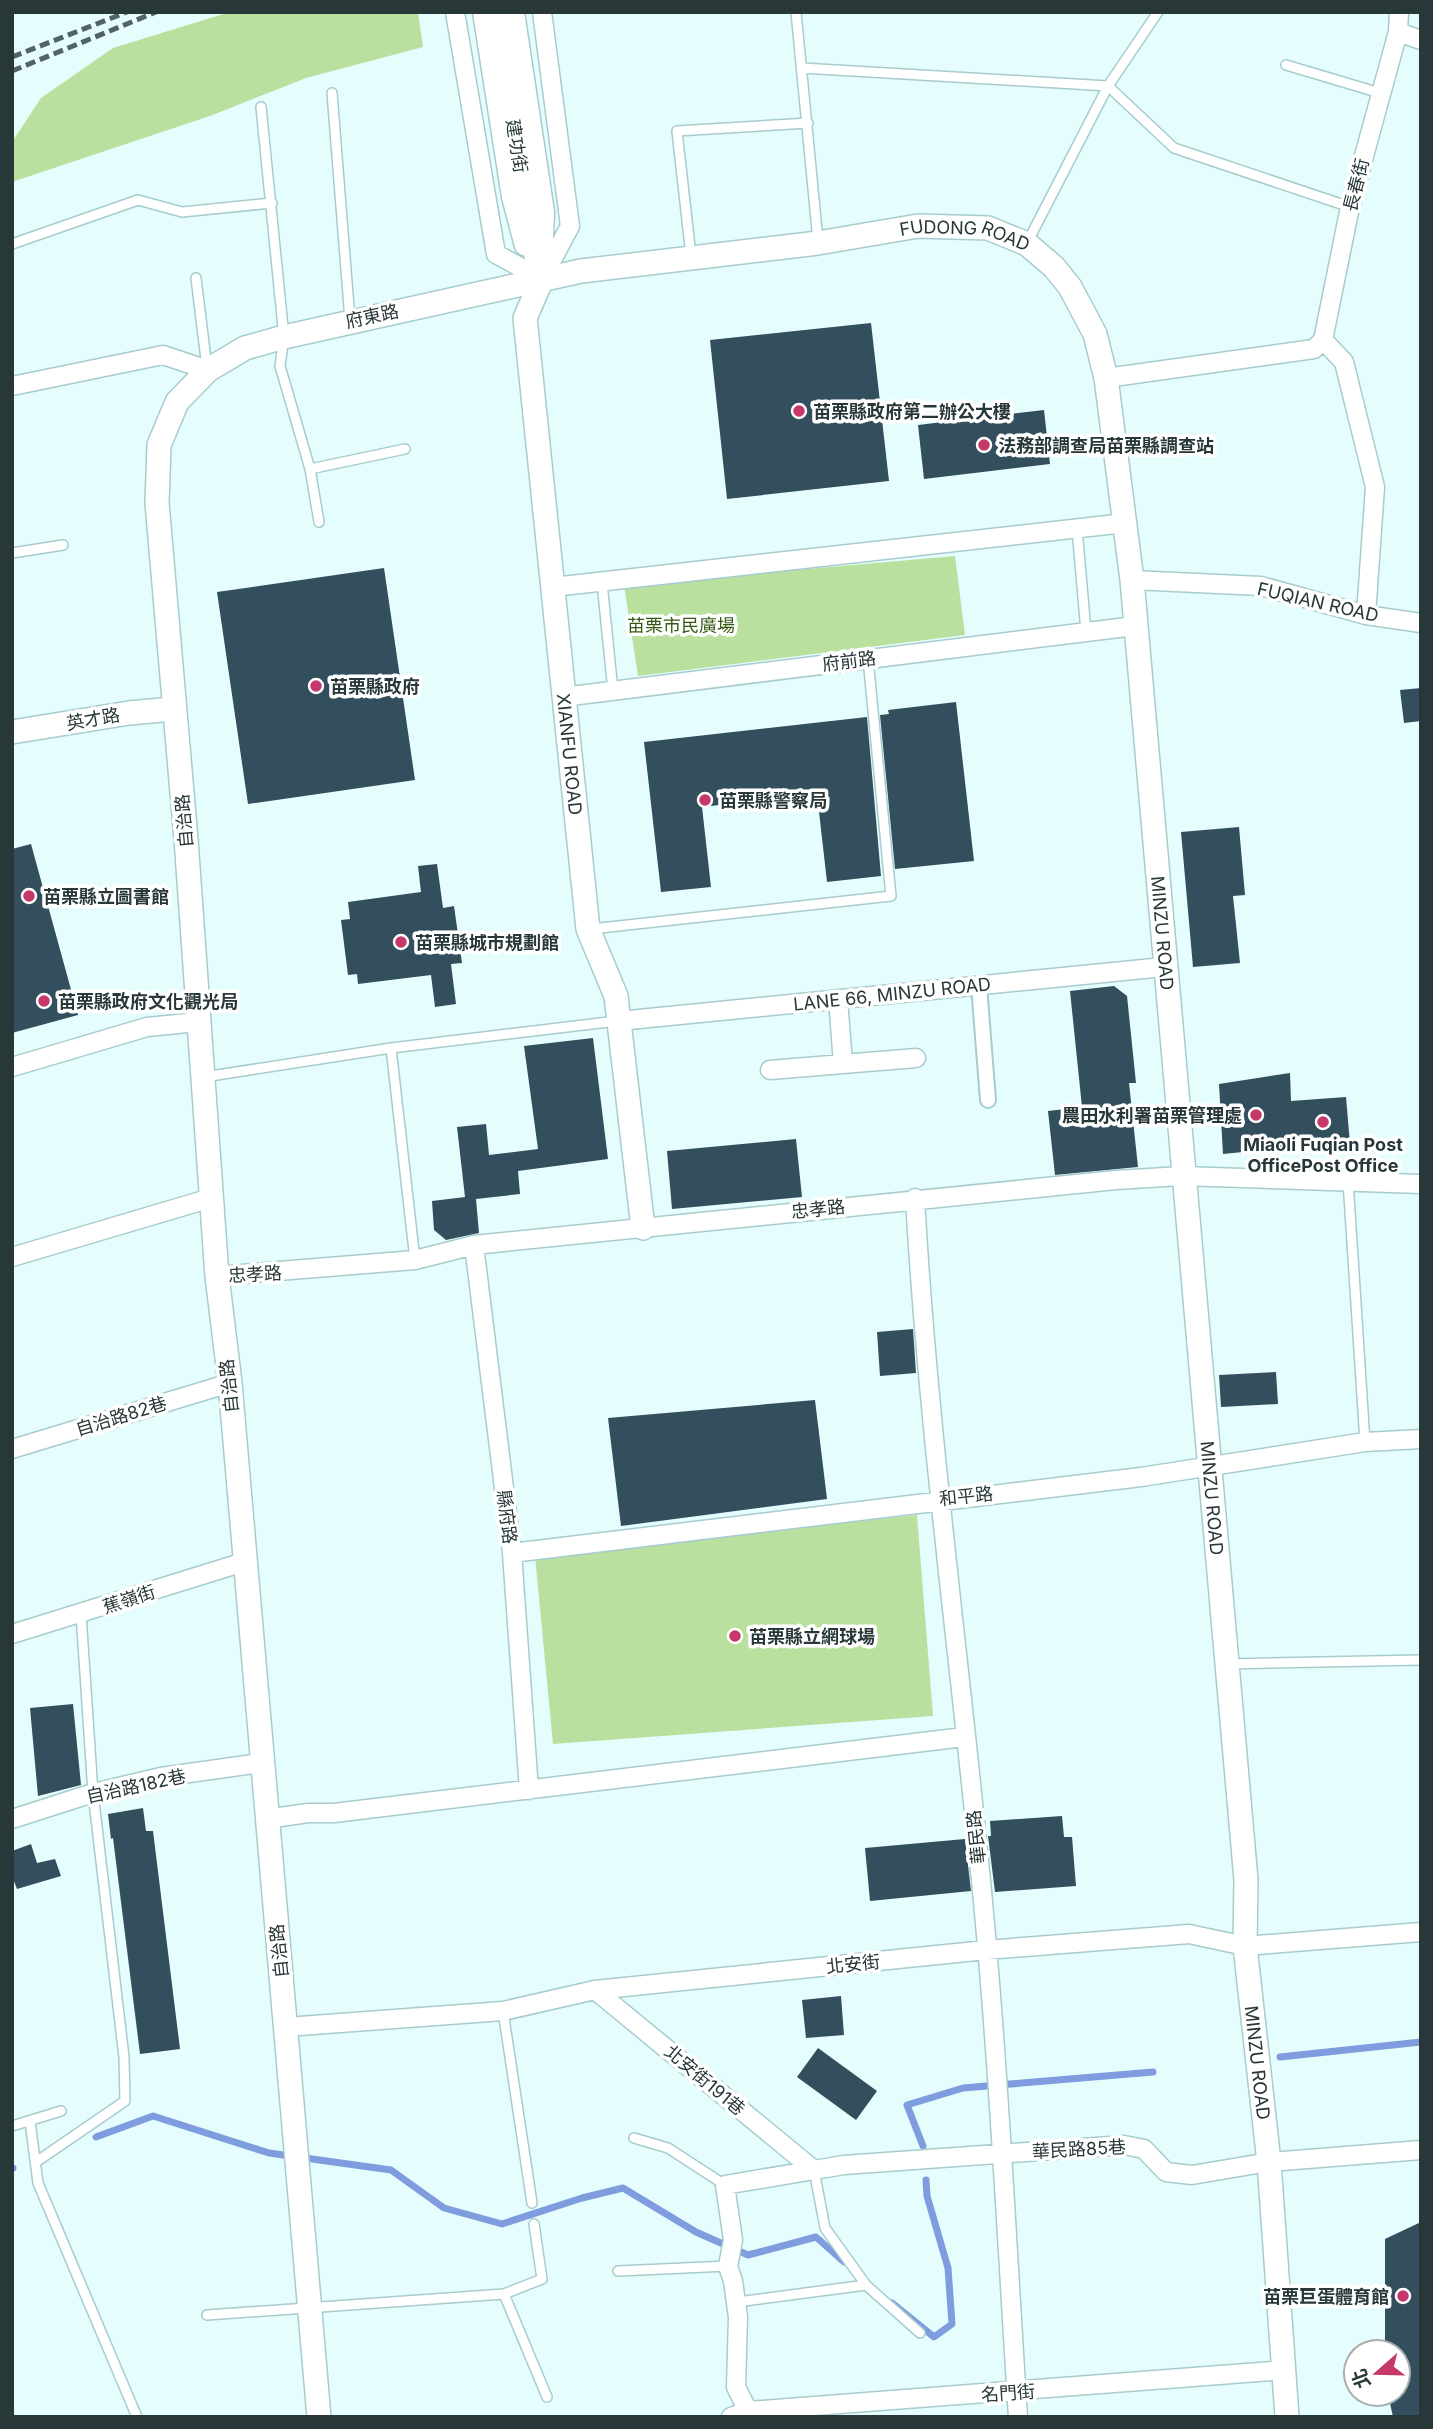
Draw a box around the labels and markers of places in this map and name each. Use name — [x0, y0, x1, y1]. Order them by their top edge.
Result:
place label: 苗栗縣政府第二辦公大樓 — [813, 401, 1011, 422]
marker: 苗栗縣政府第二辦公大樓 — [791, 403, 807, 419]
place label: 法務部調查局苗栗縣調查站 — [998, 435, 1214, 456]
marker: 法務部調查局苗栗縣調查站 — [976, 437, 992, 453]
place label: 苗栗縣政府 — [330, 676, 420, 697]
marker: 苗栗縣政府 — [308, 678, 324, 694]
place label: 苗栗縣警察局 — [719, 790, 827, 811]
marker: 苗栗縣警察局 — [697, 792, 713, 808]
place label: 苗栗縣立圖書館 — [43, 886, 169, 907]
marker: 苗栗縣立圖書館 — [21, 888, 37, 904]
place label: 苗栗縣城市規劃館 — [415, 932, 559, 953]
marker: 苗栗縣城市規劃館 — [393, 934, 409, 950]
place label: 苗栗縣政府文化觀光局 — [58, 991, 238, 1012]
marker: 苗栗縣政府文化觀光局 — [36, 993, 52, 1009]
place label: 農田水利署苗栗管理處 — [1062, 1105, 1242, 1126]
marker: 農田水利署苗栗管理處 — [1248, 1107, 1264, 1123]
marker: Miaoli Fuqian Post OfficePost Office — [1315, 1114, 1331, 1130]
place label: Miaoli Fuqian Post OfficePost Office — [1243, 1134, 1403, 1176]
place label: 苗栗縣立網球場 — [749, 1626, 875, 1647]
marker: 苗栗縣立網球場 — [727, 1628, 743, 1644]
place label: 苗栗巨蛋體育館 — [1263, 2286, 1389, 2307]
marker: 苗栗巨蛋體育館 — [1395, 2288, 1411, 2304]

